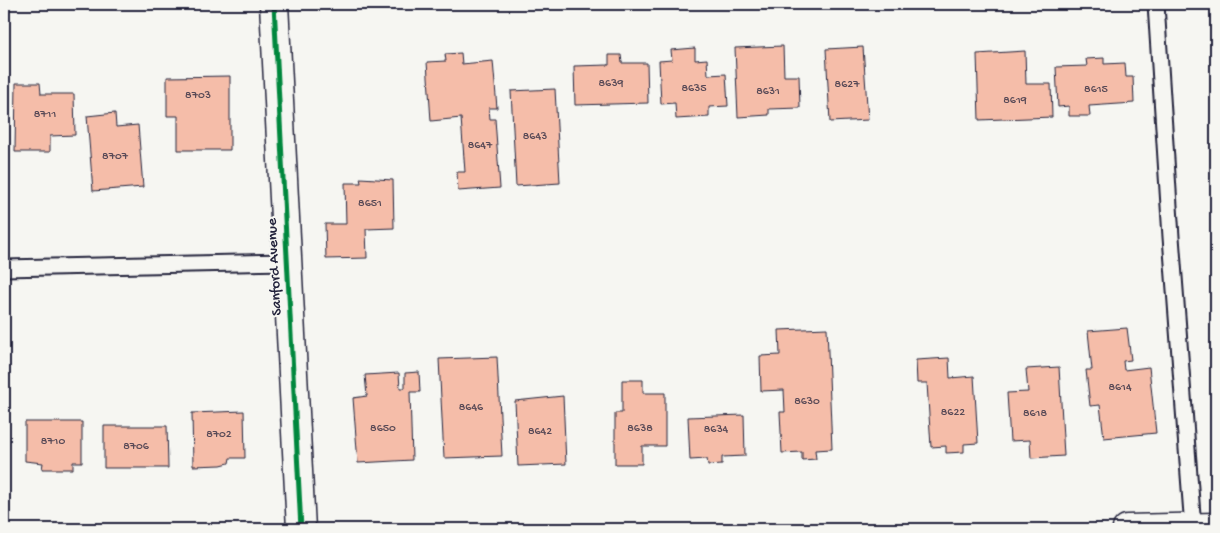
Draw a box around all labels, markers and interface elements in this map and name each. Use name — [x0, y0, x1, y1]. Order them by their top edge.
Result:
house number: 8639 — [599, 77, 623, 91]
house number: 8627 — [835, 78, 860, 92]
house number: 8635 — [681, 82, 707, 96]
house number: 8615 — [1084, 83, 1108, 97]
house number: 8631 — [756, 85, 780, 99]
house number: 8703 — [185, 89, 211, 103]
house number: 8619 — [1003, 94, 1027, 108]
house number: 8711 — [34, 108, 56, 122]
house number: 8643 — [523, 130, 547, 144]
house number: 8647 — [468, 139, 493, 153]
house number: 8707 — [102, 150, 129, 164]
house number: 8651 — [358, 197, 382, 211]
street label: Sanford Avenue — [263, 218, 287, 316]
house number: 8614 — [1108, 381, 1132, 395]
house number: 8630 — [794, 395, 820, 409]
house number: 8646 — [459, 401, 484, 415]
house number: 8622 — [941, 406, 965, 420]
house number: 8618 — [1023, 407, 1047, 421]
house number: 8650 — [370, 422, 396, 436]
house number: 8638 — [627, 422, 653, 436]
house number: 8634 — [704, 423, 729, 437]
house number: 8642 — [528, 425, 552, 439]
house number: 8702 — [206, 428, 232, 442]
house number: 8710 — [41, 435, 65, 449]
house number: 8706 — [123, 440, 150, 454]

